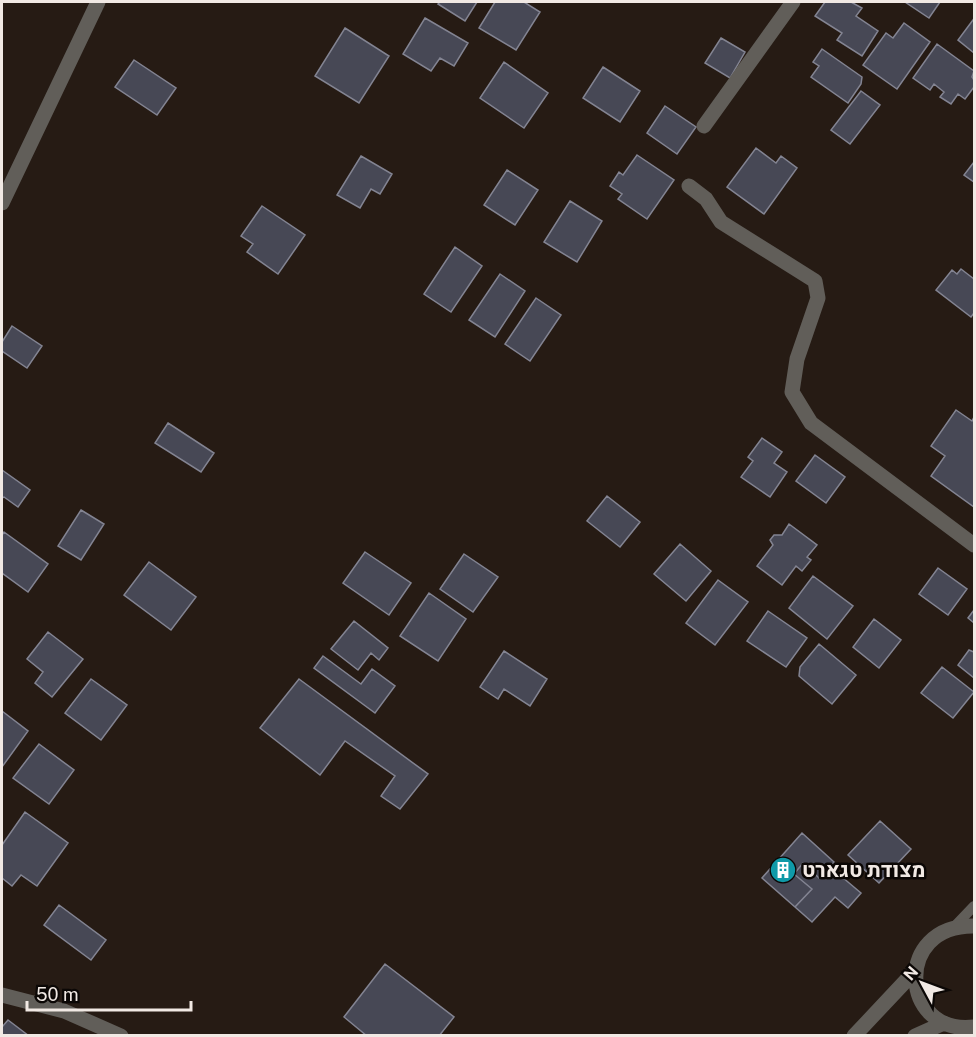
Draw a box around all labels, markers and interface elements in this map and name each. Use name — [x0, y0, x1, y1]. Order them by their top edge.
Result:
building icon: מצודת טגארט — [768, 855, 798, 885]
place label: מצודת טגארט — [802, 857, 925, 882]
north arrow — [892, 953, 952, 1013]
text: N — [900, 963, 922, 984]
scale bar — [27, 974, 190, 1012]
text: 50 m — [36, 984, 79, 1005]

